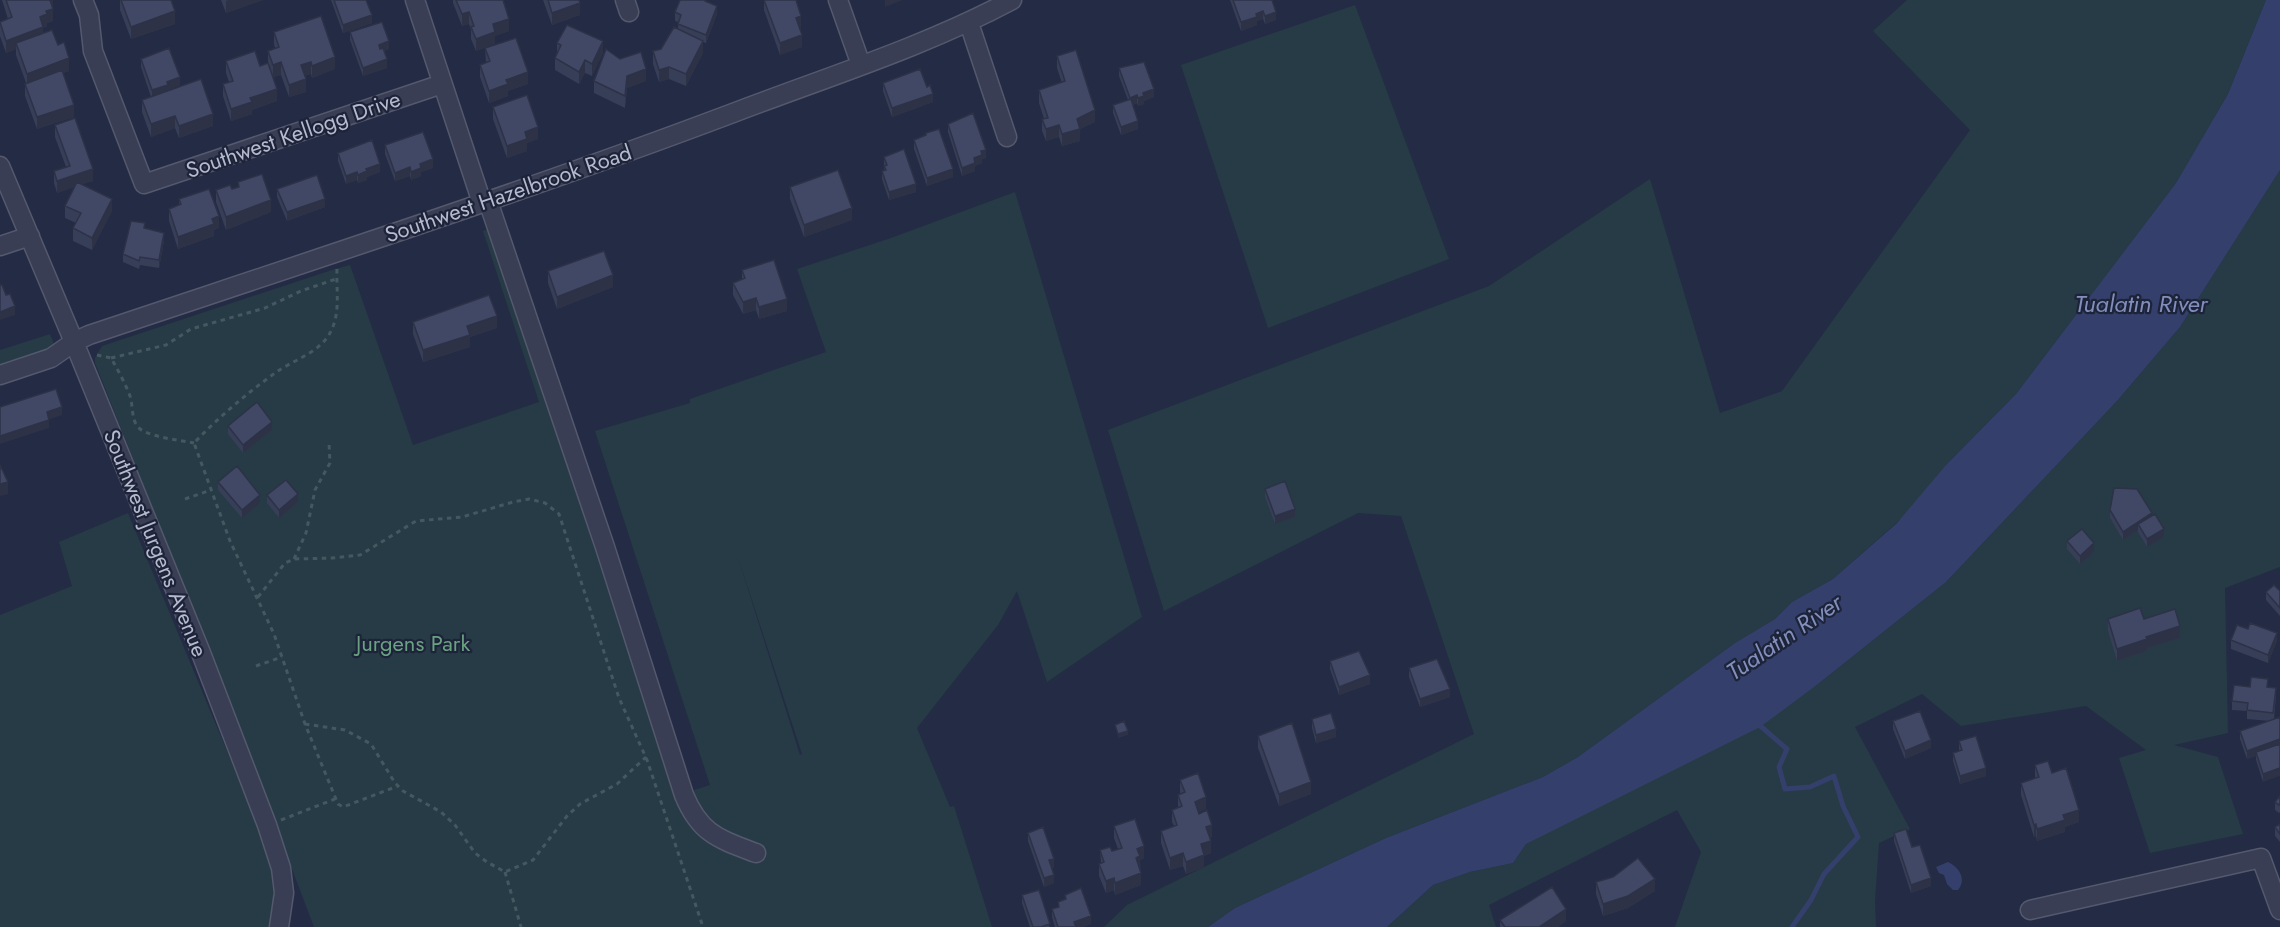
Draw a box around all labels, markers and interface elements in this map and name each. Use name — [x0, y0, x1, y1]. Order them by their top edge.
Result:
street label: Southwest Kellogg Drive — [181, 82, 405, 186]
street label: Southwest Hazelbrook Road — [380, 136, 636, 250]
water label: Tualatin River — [2074, 286, 2210, 321]
street label: Southwest Jurgens Avenue — [96, 425, 216, 661]
water label: Tualatin River — [1719, 584, 1851, 689]
park label: Jurgens Park — [353, 627, 470, 659]

